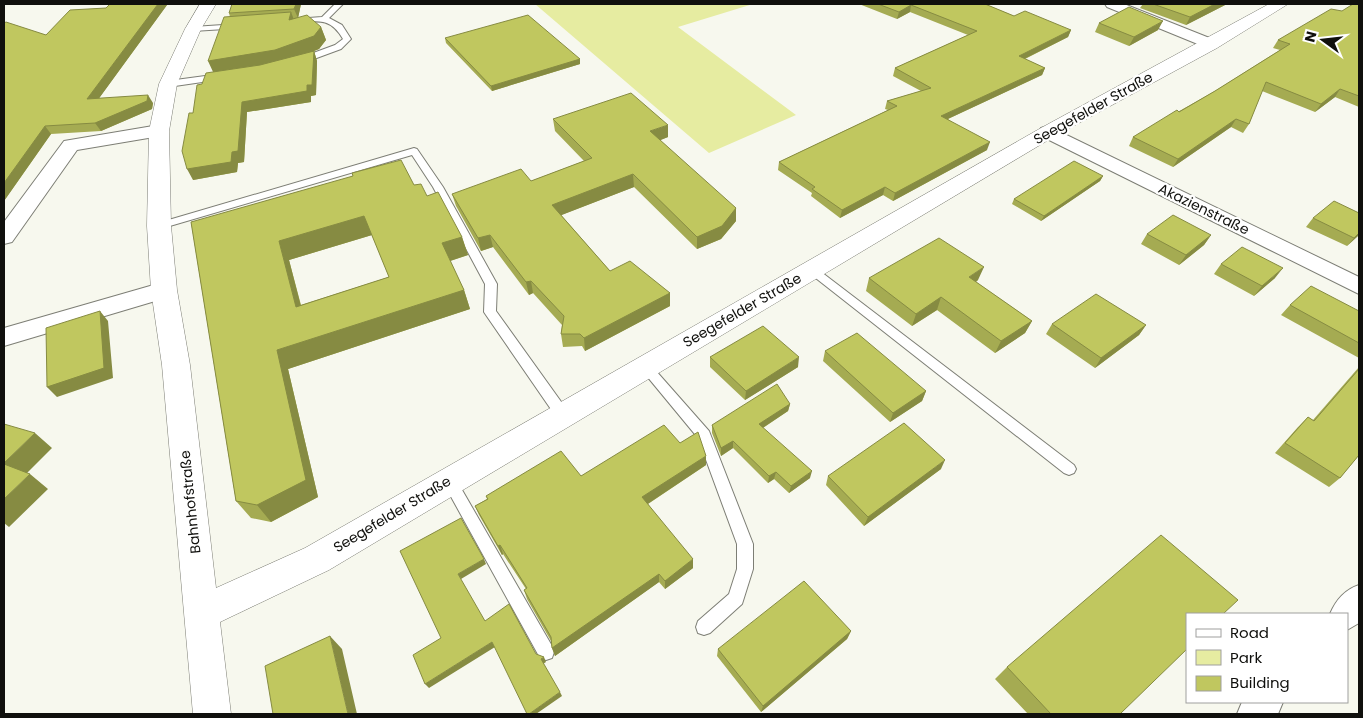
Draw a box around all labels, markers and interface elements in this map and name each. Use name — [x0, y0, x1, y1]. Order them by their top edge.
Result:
north arrow — [1298, 15, 1348, 65]
text: N — [1299, 29, 1321, 44]
street label: Seegefelder Straße — [1030, 67, 1157, 149]
street label: Akazienstraße — [1155, 178, 1253, 240]
street label: Seegefelder Straße — [679, 268, 805, 352]
street label: Bahnhofstraße — [175, 449, 205, 555]
street label: Seegefelder Straße — [330, 471, 455, 557]
legend — [1186, 613, 1348, 703]
text: Road — [1230, 622, 1269, 643]
text: Park — [1230, 647, 1262, 668]
text: Building — [1230, 672, 1290, 693]

